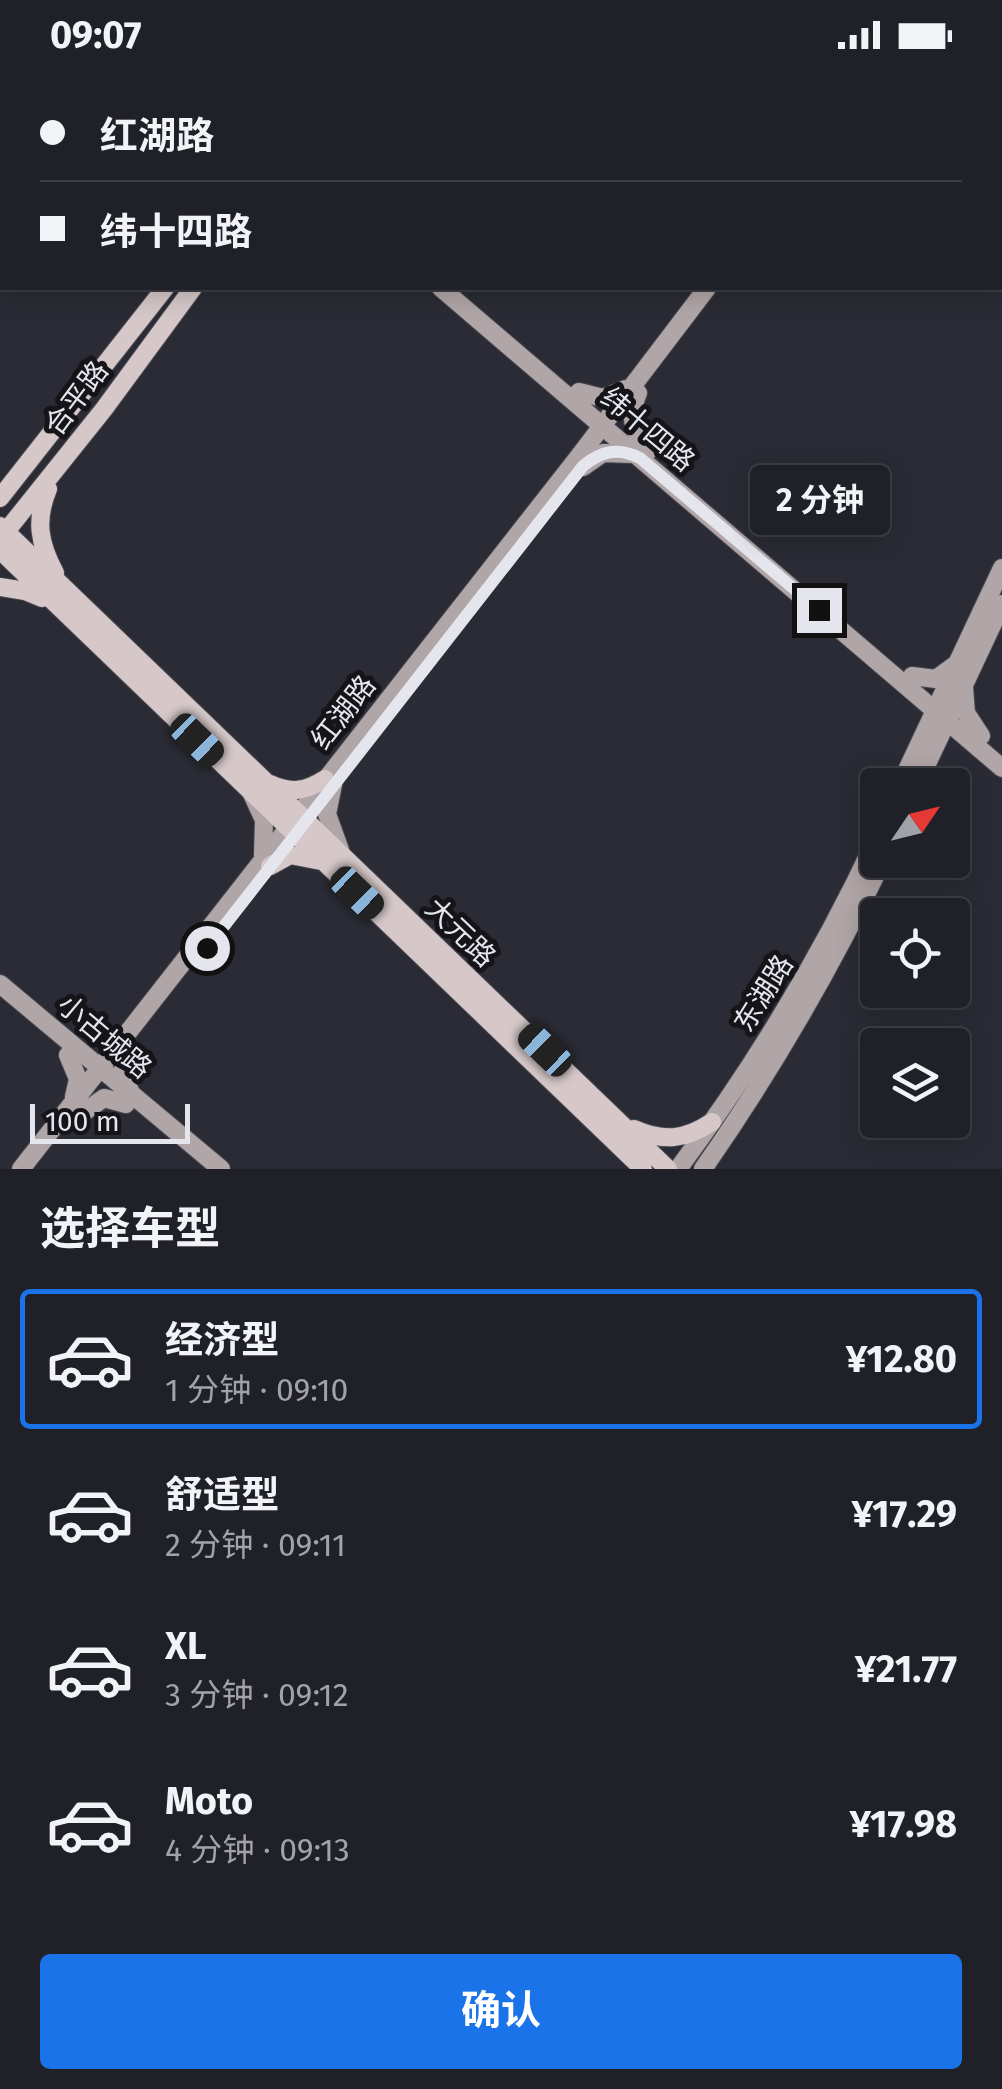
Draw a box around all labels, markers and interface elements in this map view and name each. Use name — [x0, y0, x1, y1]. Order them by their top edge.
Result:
text: 09:07 — [50, 12, 142, 58]
text: 红湖路 — [100, 113, 214, 159]
text: 纬十四路 — [100, 209, 252, 255]
street label: 合平路 — [38, 355, 115, 442]
street label: 纬十四路 — [594, 381, 701, 478]
callout: 2 分钟 — [749, 465, 889, 535]
text: 2 分钟 — [776, 481, 864, 519]
route end — [797, 588, 842, 633]
street label: 红湖路 — [305, 669, 382, 756]
car — [165, 708, 229, 772]
north arrow — [860, 768, 970, 878]
map controls — [860, 768, 970, 1138]
car — [325, 861, 389, 925]
street label: 大元路 — [419, 891, 502, 973]
button: locate — [860, 898, 970, 1008]
route start — [185, 926, 230, 971]
street label: 东湖路 — [727, 949, 800, 1038]
street label: 小古城路 — [51, 988, 158, 1085]
car — [513, 1018, 577, 1082]
button: layers — [860, 1028, 970, 1138]
scale bar — [30, 1099, 190, 1144]
text: 100 m — [45, 1105, 120, 1138]
text: 选择车型 — [40, 1202, 220, 1256]
icon: car — [45, 1314, 135, 1404]
text: 经济型 — [165, 1317, 279, 1363]
text: ¥12.80 — [846, 1336, 957, 1382]
text: 1 分钟 · 09:10 — [165, 1371, 348, 1409]
icon: car — [45, 1469, 135, 1559]
text: 舒适型 — [165, 1472, 279, 1518]
text: ¥17.29 — [851, 1491, 957, 1537]
text: 2 分钟 · 09:11 — [165, 1526, 346, 1564]
text: XL — [165, 1623, 207, 1669]
icon: car — [45, 1624, 135, 1714]
text: ¥21.77 — [855, 1646, 957, 1692]
text: 3 分钟 · 09:12 — [165, 1676, 349, 1714]
text: Moto — [165, 1778, 253, 1824]
icon: car — [45, 1779, 135, 1869]
text: ¥17.98 — [849, 1801, 957, 1847]
text: 4 分钟 · 09:13 — [165, 1831, 350, 1869]
button: 确认 — [40, 1954, 962, 2069]

